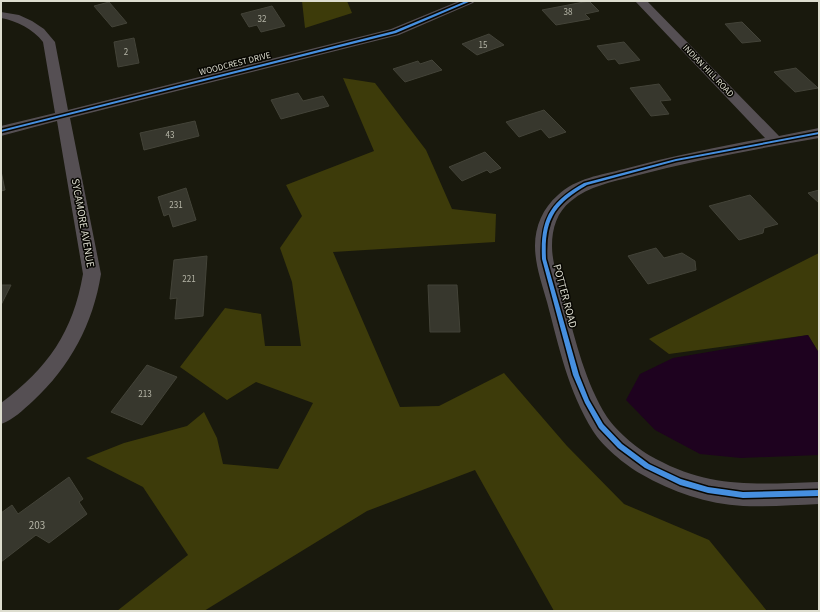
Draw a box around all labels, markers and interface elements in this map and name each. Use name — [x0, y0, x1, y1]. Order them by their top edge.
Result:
house number: 38 — [564, 6, 573, 19]
house number: 32 — [258, 13, 267, 26]
house number: 15 — [479, 39, 488, 52]
street label: INDIAN HILL ROAD — [679, 42, 737, 101]
house number: 2 — [124, 46, 129, 59]
street label: WOODCREST DRIVE — [198, 49, 272, 79]
house number: 43 — [166, 129, 175, 142]
street label: SYCAMORE AVENUE — [68, 177, 98, 269]
house number: 231 — [169, 199, 183, 212]
street label: POTTER ROAD — [549, 262, 581, 330]
house number: 221 — [182, 273, 196, 286]
house number: 213 — [138, 388, 152, 401]
house number: 203 — [29, 518, 45, 533]

